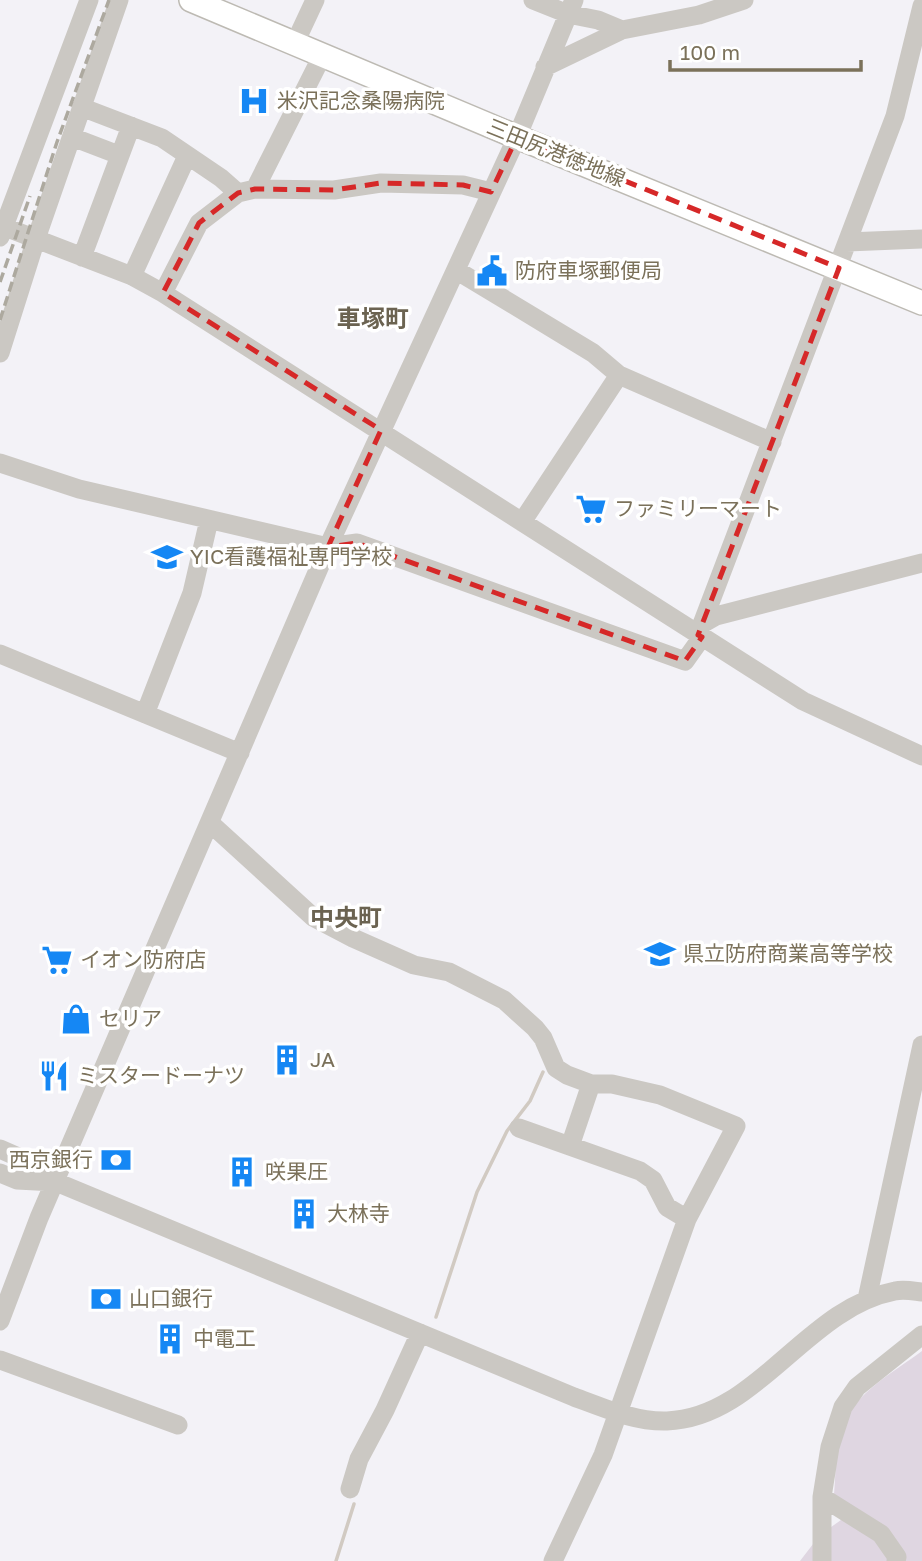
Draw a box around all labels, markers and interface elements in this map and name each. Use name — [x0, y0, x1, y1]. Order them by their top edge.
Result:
scale bar — [670, 28, 861, 72]
text: 100 m — [680, 39, 740, 65]
hospital icon: 米沢記念桑陽病院 — [237, 84, 271, 118]
place label: 米沢記念桑陽病院 — [277, 87, 445, 113]
street label: 三田尻港徳地線 — [483, 112, 629, 192]
public building icon: 防府車塚郵便局 — [475, 254, 509, 288]
place label: 防府車塚郵便局 — [515, 257, 662, 283]
district label: 車塚町 — [337, 303, 409, 332]
supermarket icon: ファミリーマート — [574, 492, 608, 526]
place label: ファミリーマート — [614, 495, 782, 521]
school or university icon: YIC看護福祉専門学校 — [150, 540, 184, 574]
place label: YIC看護福祉専門学校 — [190, 543, 392, 569]
district label: 中央町 — [310, 902, 382, 931]
school or university icon: 県立防府商業高等学校 — [643, 937, 677, 971]
place label: 県立防府商業高等学校 — [683, 940, 893, 966]
supermarket icon: イオン防府店 — [40, 943, 74, 977]
place label: イオン防府店 — [80, 946, 206, 972]
shop icon: セリア — [59, 1002, 93, 1036]
place label: セリア — [99, 1005, 162, 1031]
building icon: JA — [270, 1043, 304, 1077]
place label: JA — [310, 1046, 335, 1072]
restaurant icon: ミスタードーナツ — [37, 1059, 71, 1093]
place label: ミスタードーナツ — [77, 1062, 245, 1088]
bank icon: 西京銀行 — [99, 1143, 133, 1177]
place label: 西京銀行 — [9, 1146, 93, 1172]
building icon: 咲果圧 — [225, 1155, 259, 1189]
place label: 咲果圧 — [265, 1158, 328, 1184]
building icon: 大林寺 — [287, 1197, 321, 1231]
place label: 大林寺 — [327, 1200, 390, 1226]
bank icon: 山口銀行 — [89, 1282, 123, 1316]
place label: 山口銀行 — [129, 1285, 213, 1311]
building icon: 中電工 — [153, 1322, 187, 1356]
place label: 中電工 — [193, 1325, 256, 1351]

